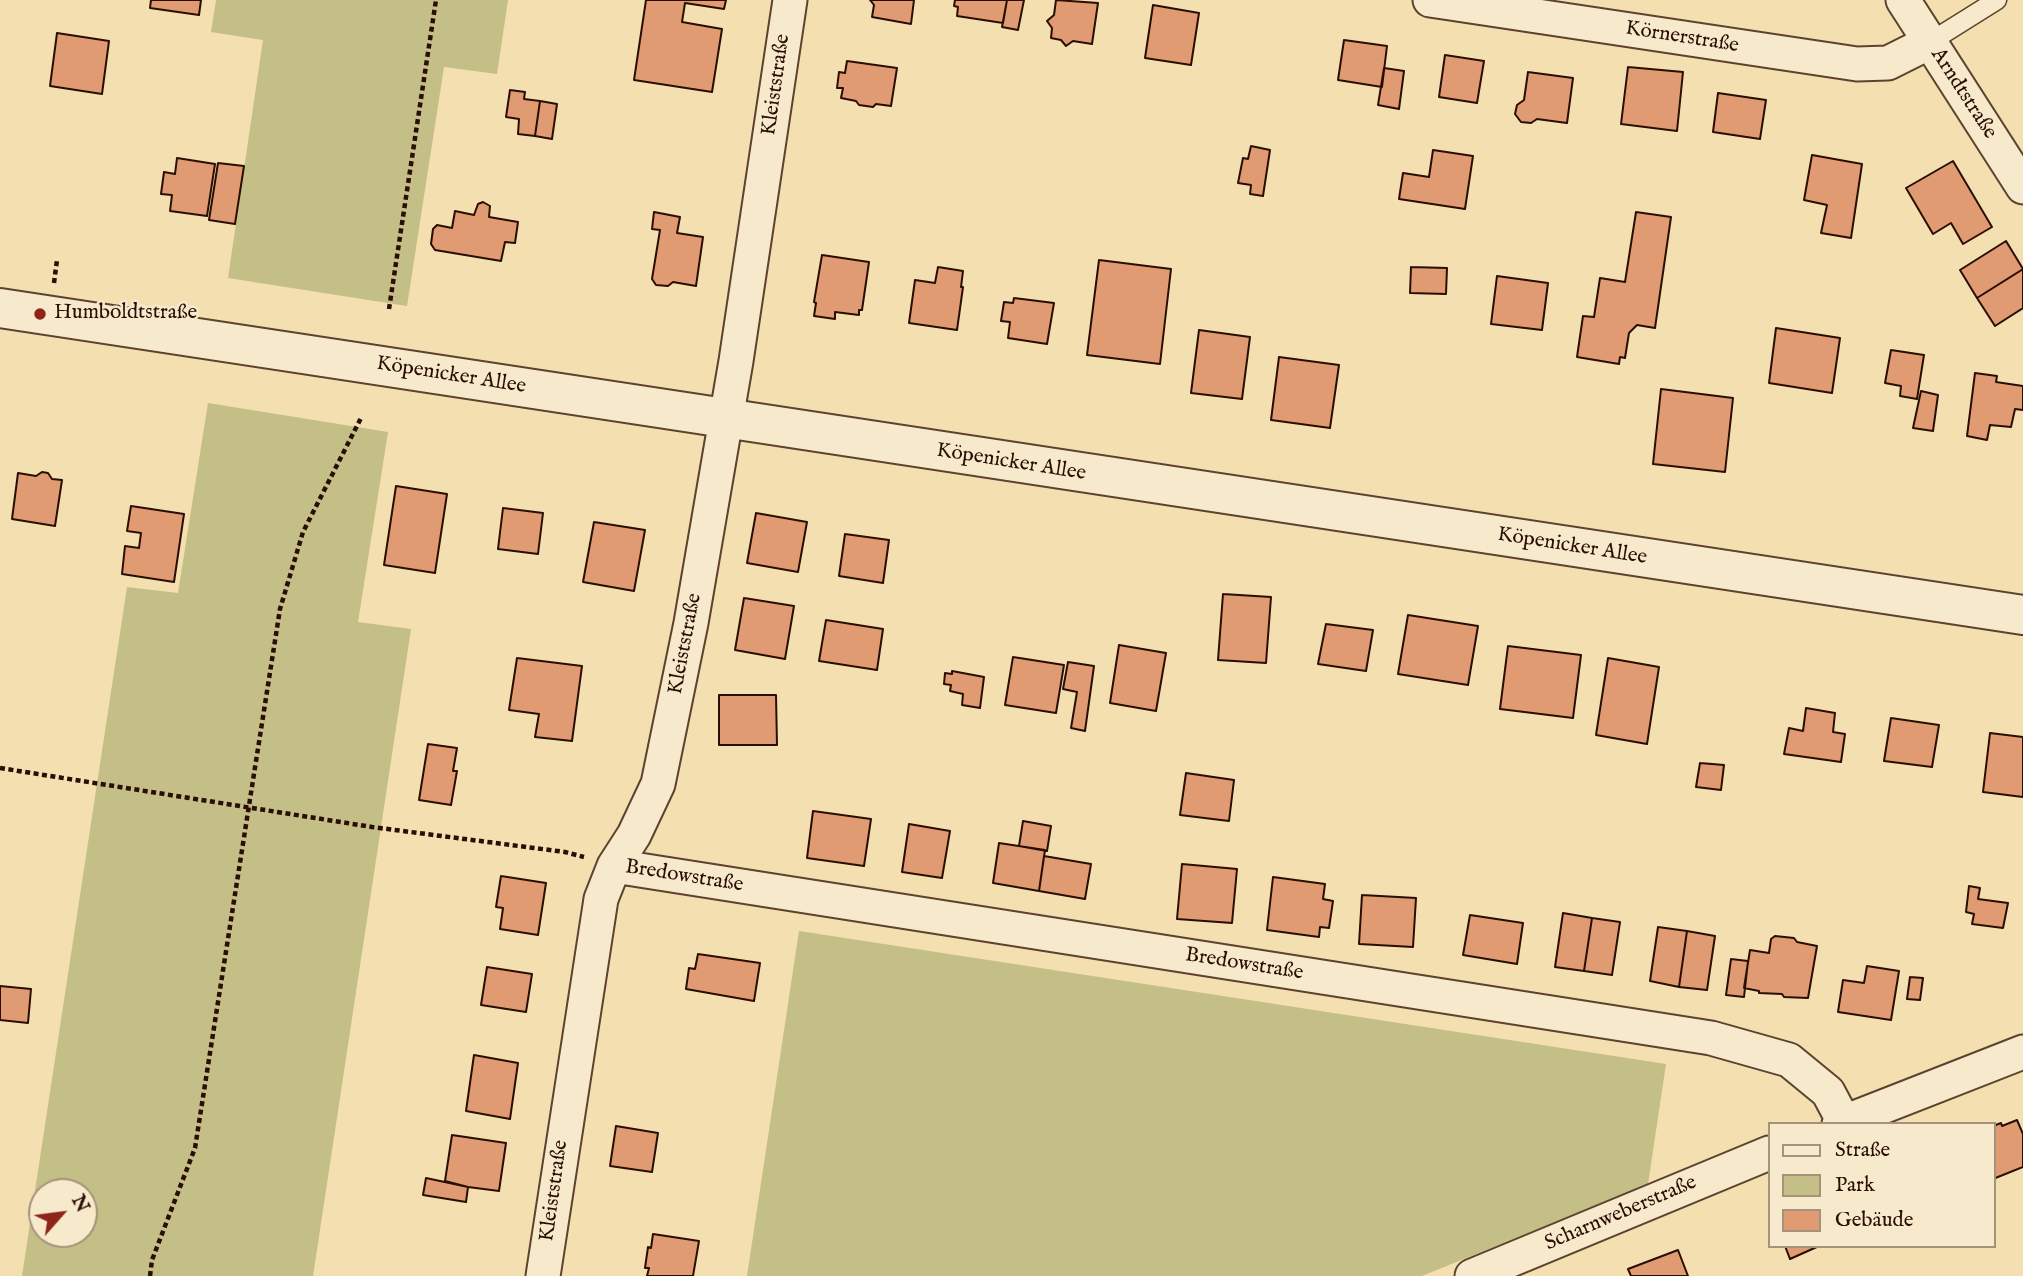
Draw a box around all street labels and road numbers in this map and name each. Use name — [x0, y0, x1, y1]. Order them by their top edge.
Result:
street label: Körnerstraße — [1624, 17, 1740, 59]
street label: Kleiststraße — [757, 32, 797, 138]
street label: Arndtstraße — [1924, 44, 2002, 144]
street label: Köpenicker Allee — [374, 352, 528, 400]
street label: Köpenicker Allee — [934, 439, 1088, 487]
street label: Köpenicker Allee — [1495, 523, 1649, 571]
street label: Kleiststraße — [664, 591, 708, 697]
street label: Bredowstraße — [623, 855, 745, 899]
street label: Bredowstraße — [1183, 943, 1305, 987]
street label: Kleiststraße — [535, 1138, 575, 1244]
street label: Scharnweberstraße — [1541, 1171, 1701, 1257]

